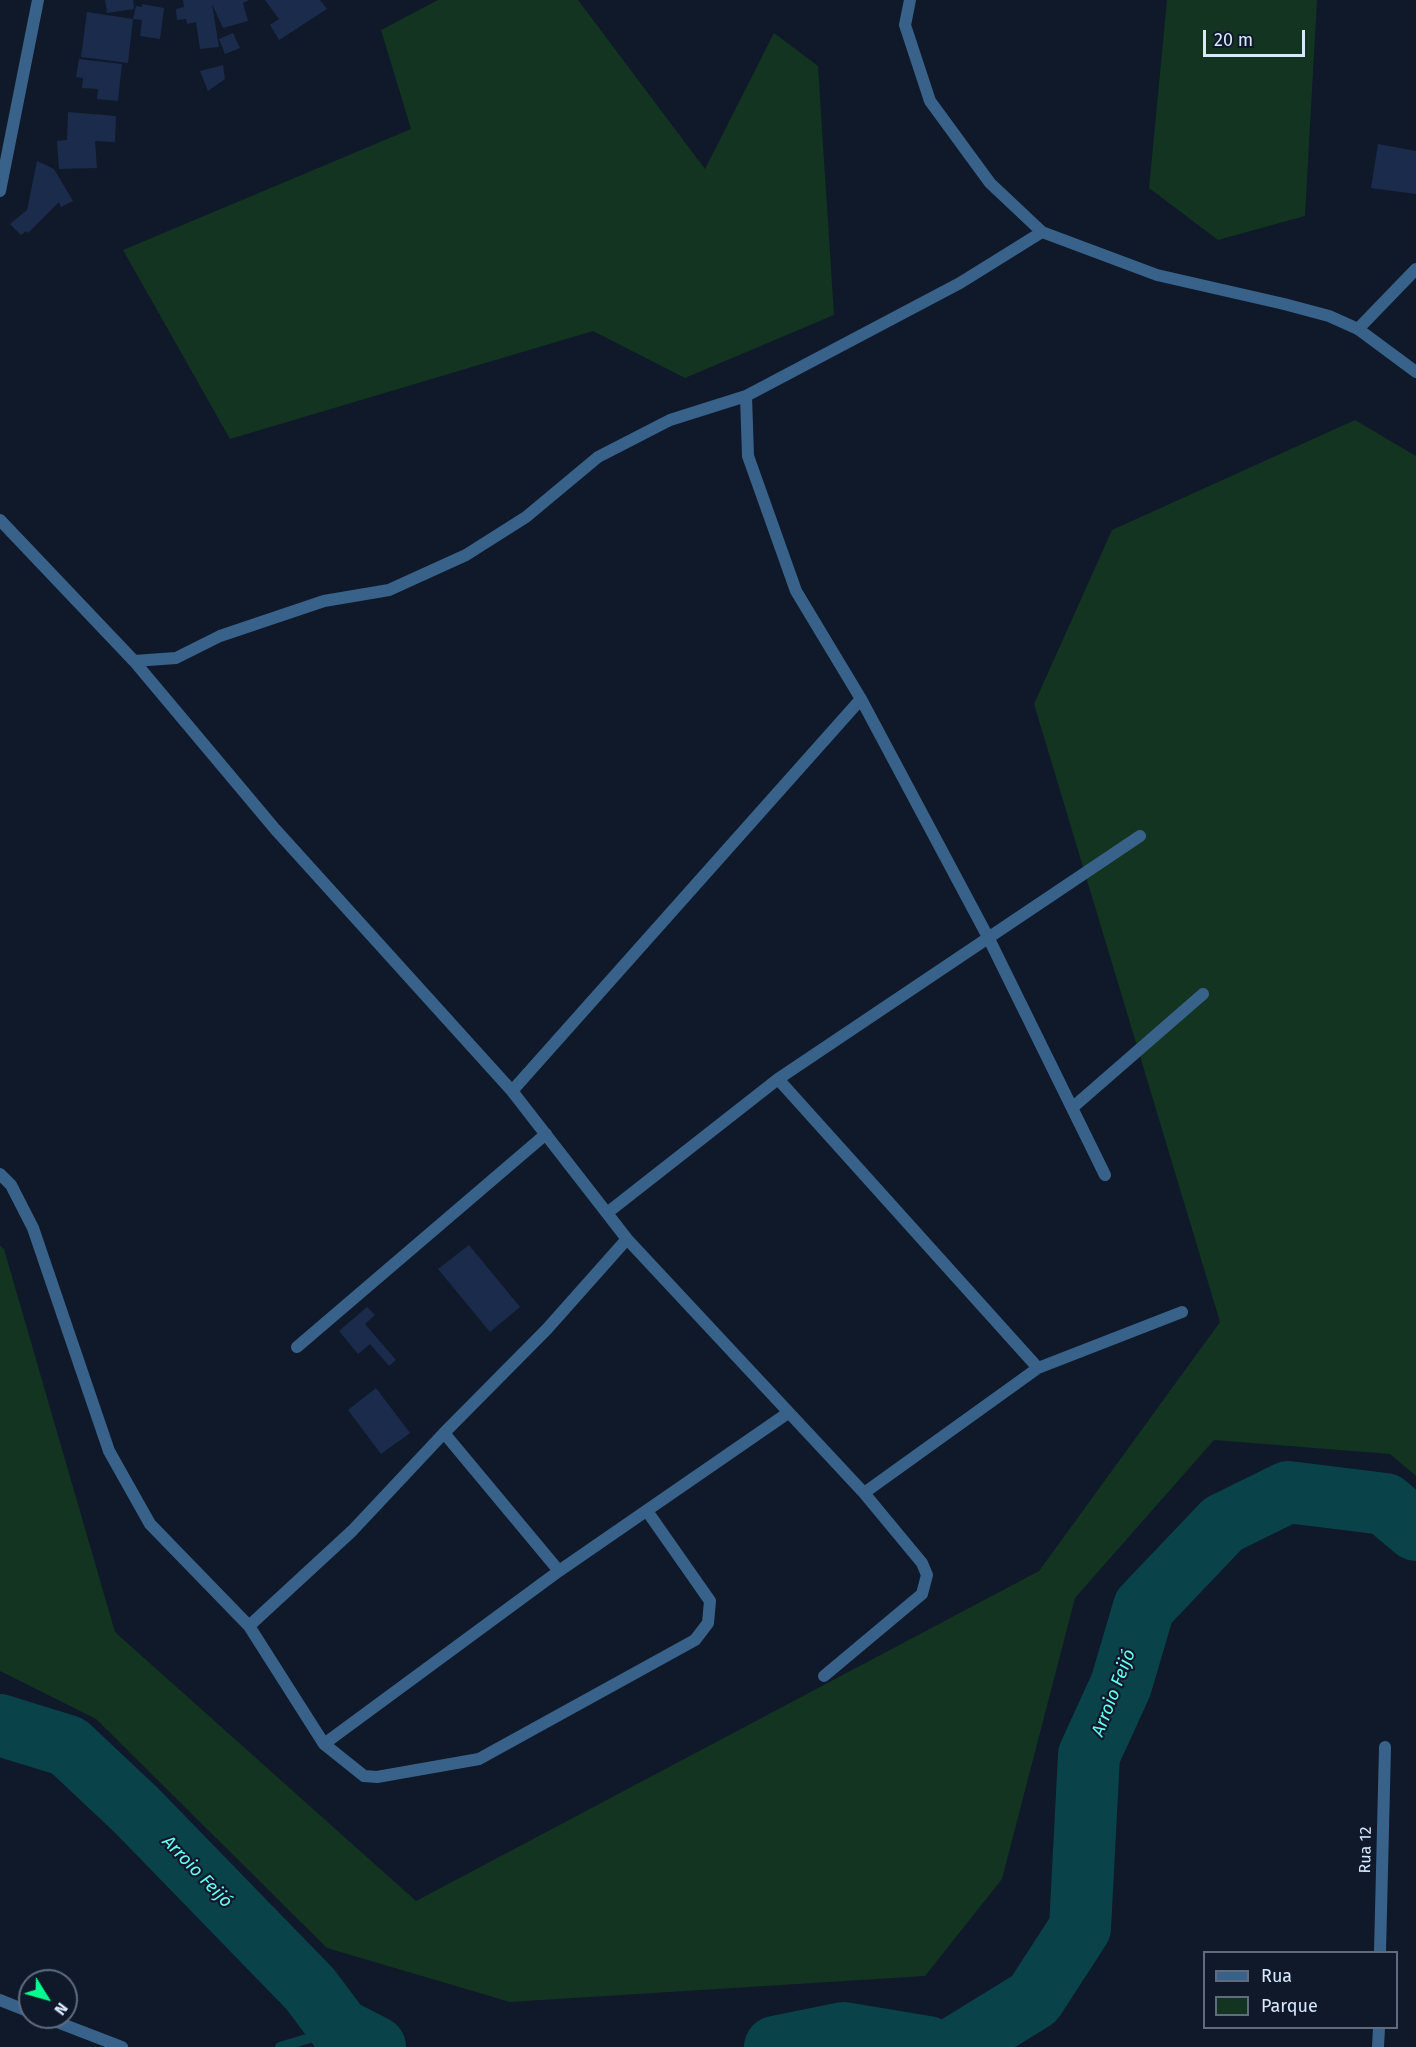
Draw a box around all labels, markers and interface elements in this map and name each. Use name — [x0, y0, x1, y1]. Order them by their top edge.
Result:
scale bar — [1206, 18, 1308, 56]
text: 20 m — [1214, 29, 1253, 51]
water label: Arroio Feijó — [1087, 1646, 1141, 1740]
street label: Rua 12 — [1356, 1826, 1376, 1874]
water label: Arroio Feijó — [157, 1832, 237, 1912]
legend — [1203, 1951, 1398, 2029]
text: Rua — [1261, 1965, 1292, 1987]
north arrow — [18, 1969, 78, 2029]
text: Parque — [1261, 1995, 1318, 2017]
text: N — [50, 1999, 72, 2019]

